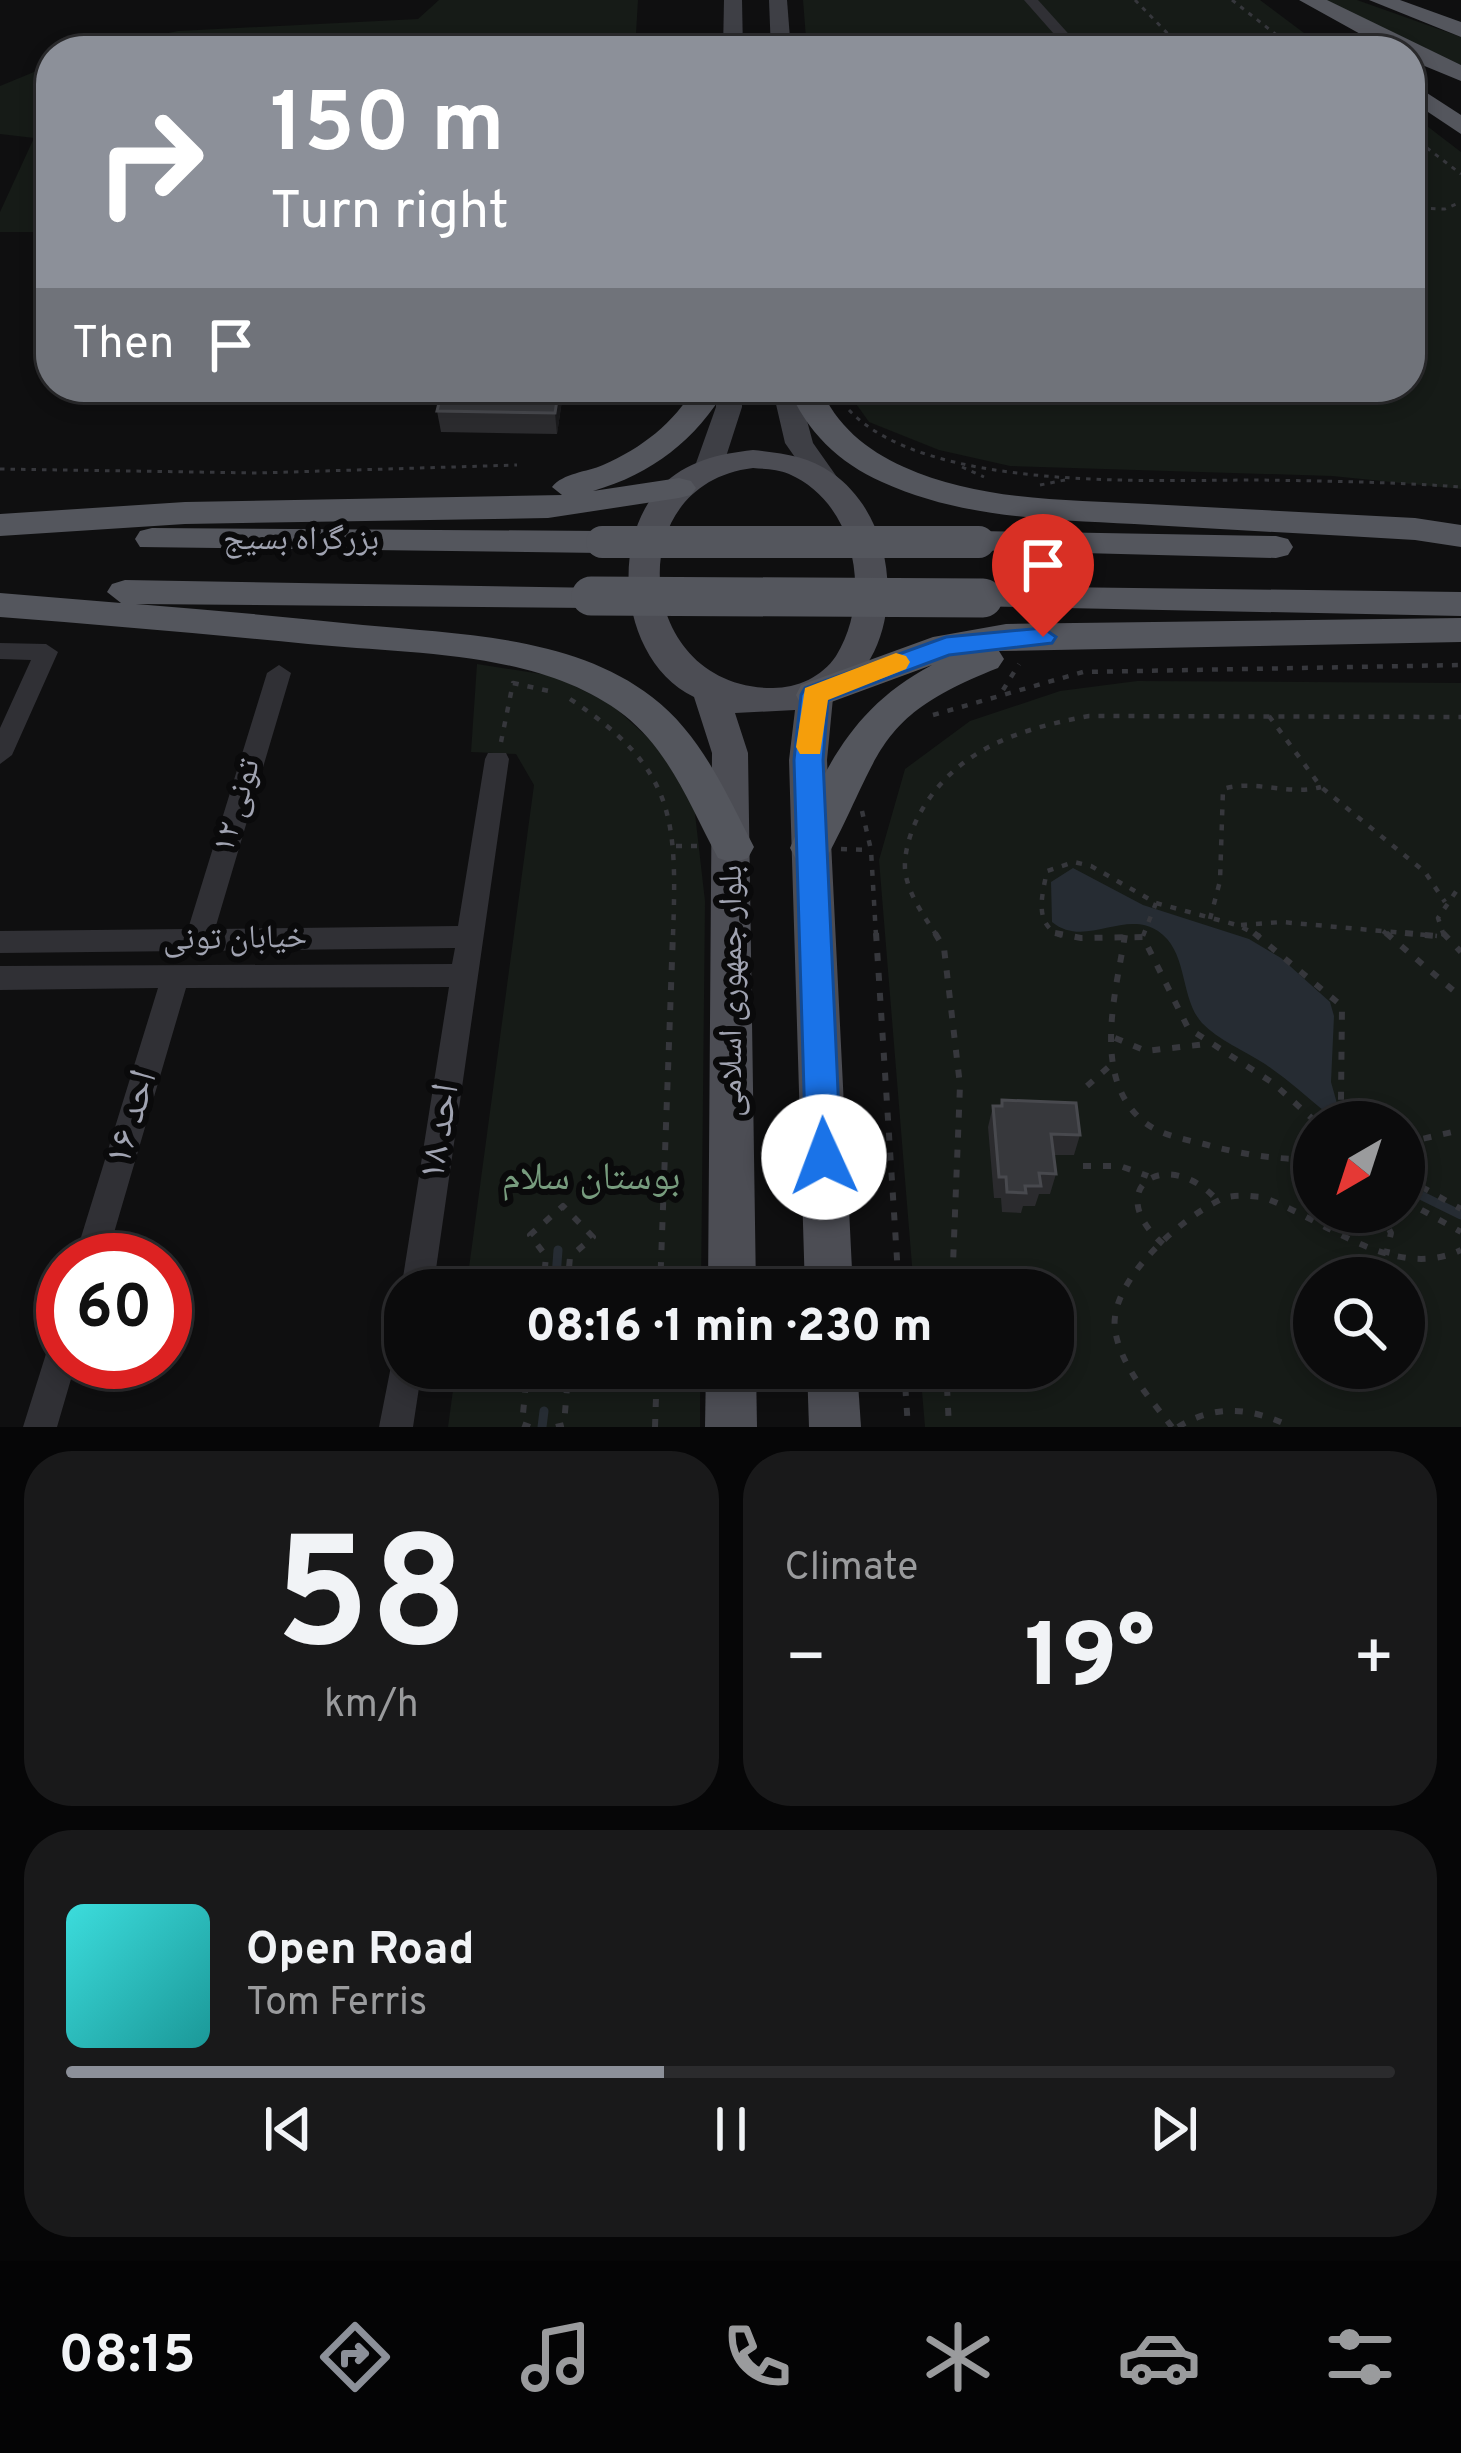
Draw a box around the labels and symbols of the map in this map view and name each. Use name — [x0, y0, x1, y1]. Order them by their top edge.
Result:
pin — [992, 514, 1094, 637]
street label: بزرگراه بسیج — [223, 520, 379, 562]
street label: تونی ۱۲ — [204, 754, 272, 858]
street label: بلوار جمهوری اسلامی — [712, 865, 754, 1117]
street label: خیابان تونی — [163, 918, 307, 962]
street label: احد ۱۶ — [95, 1065, 171, 1171]
street label: احد ۱۸ — [409, 1080, 473, 1184]
position arrow — [761, 1094, 887, 1220]
north arrow — [1293, 1101, 1425, 1233]
park label: بوستان سلام — [501, 1155, 681, 1204]
speed limit sign: 60 — [36, 1233, 192, 1389]

